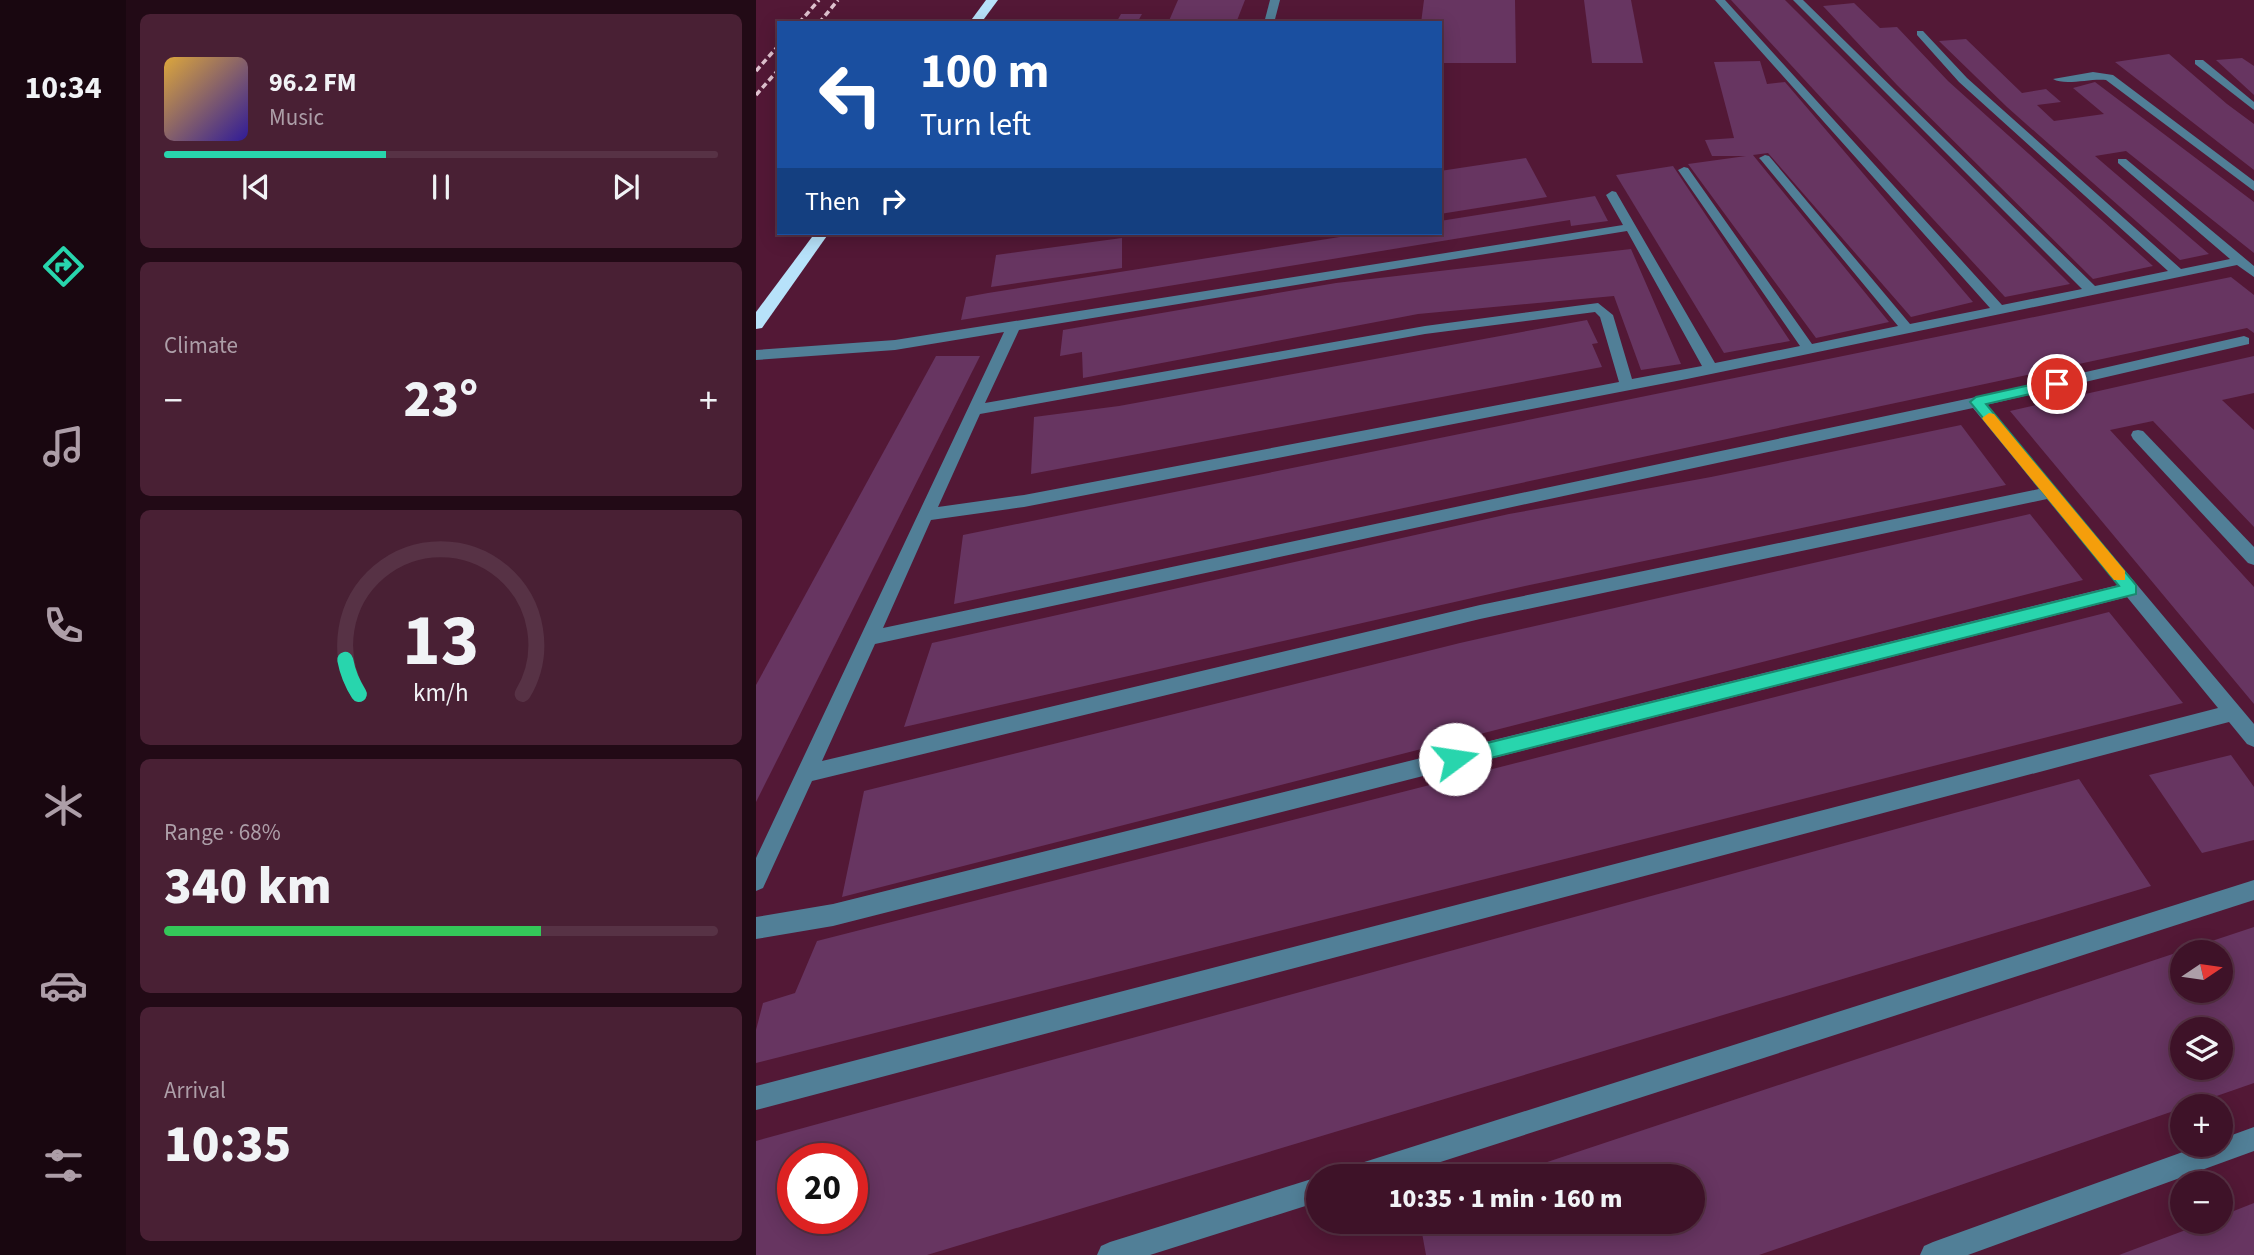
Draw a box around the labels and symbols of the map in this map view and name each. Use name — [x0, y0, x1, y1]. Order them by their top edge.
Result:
pin — [2027, 354, 2087, 414]
position arrow — [1418, 722, 1492, 796]
north arrow — [2170, 940, 2233, 1003]
speed limit sign: 20 — [777, 1143, 868, 1234]

